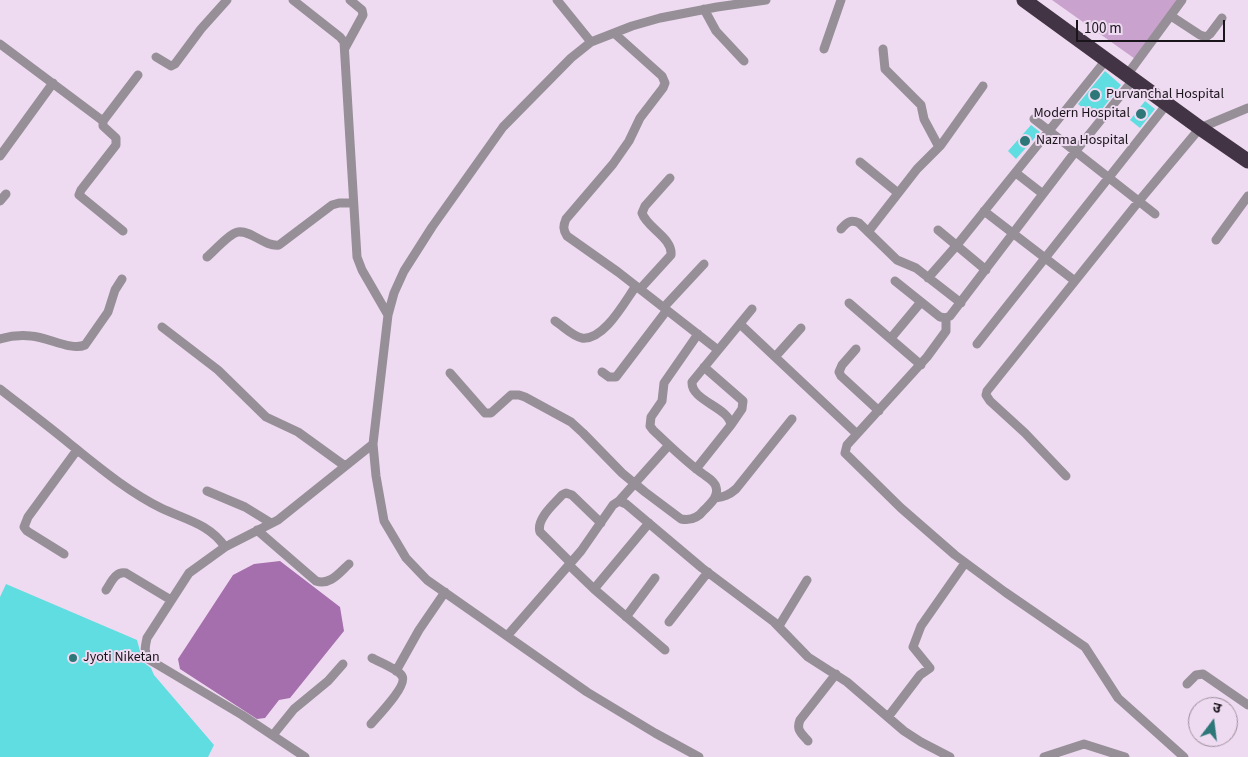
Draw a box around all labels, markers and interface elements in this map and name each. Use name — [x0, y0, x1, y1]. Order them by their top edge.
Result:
scale bar — [1078, 10, 1227, 42]
text: 100 m — [1084, 18, 1122, 39]
place label: Purvanchal Hospital — [1106, 87, 1224, 103]
marker: Purvanchal Hospital — [1088, 88, 1102, 102]
place label: Modern Hospital — [1033, 106, 1130, 122]
marker: Modern Hospital — [1134, 107, 1148, 121]
place label: Nazma Hospital — [1036, 133, 1128, 149]
marker: Nazma Hospital — [1018, 134, 1032, 148]
place label: Jyoti Niketan — [83, 650, 160, 666]
marker: Jyoti Niketan — [67, 652, 79, 664]
north arrow — [1188, 697, 1238, 747]
text: उ — [1210, 698, 1223, 719]

